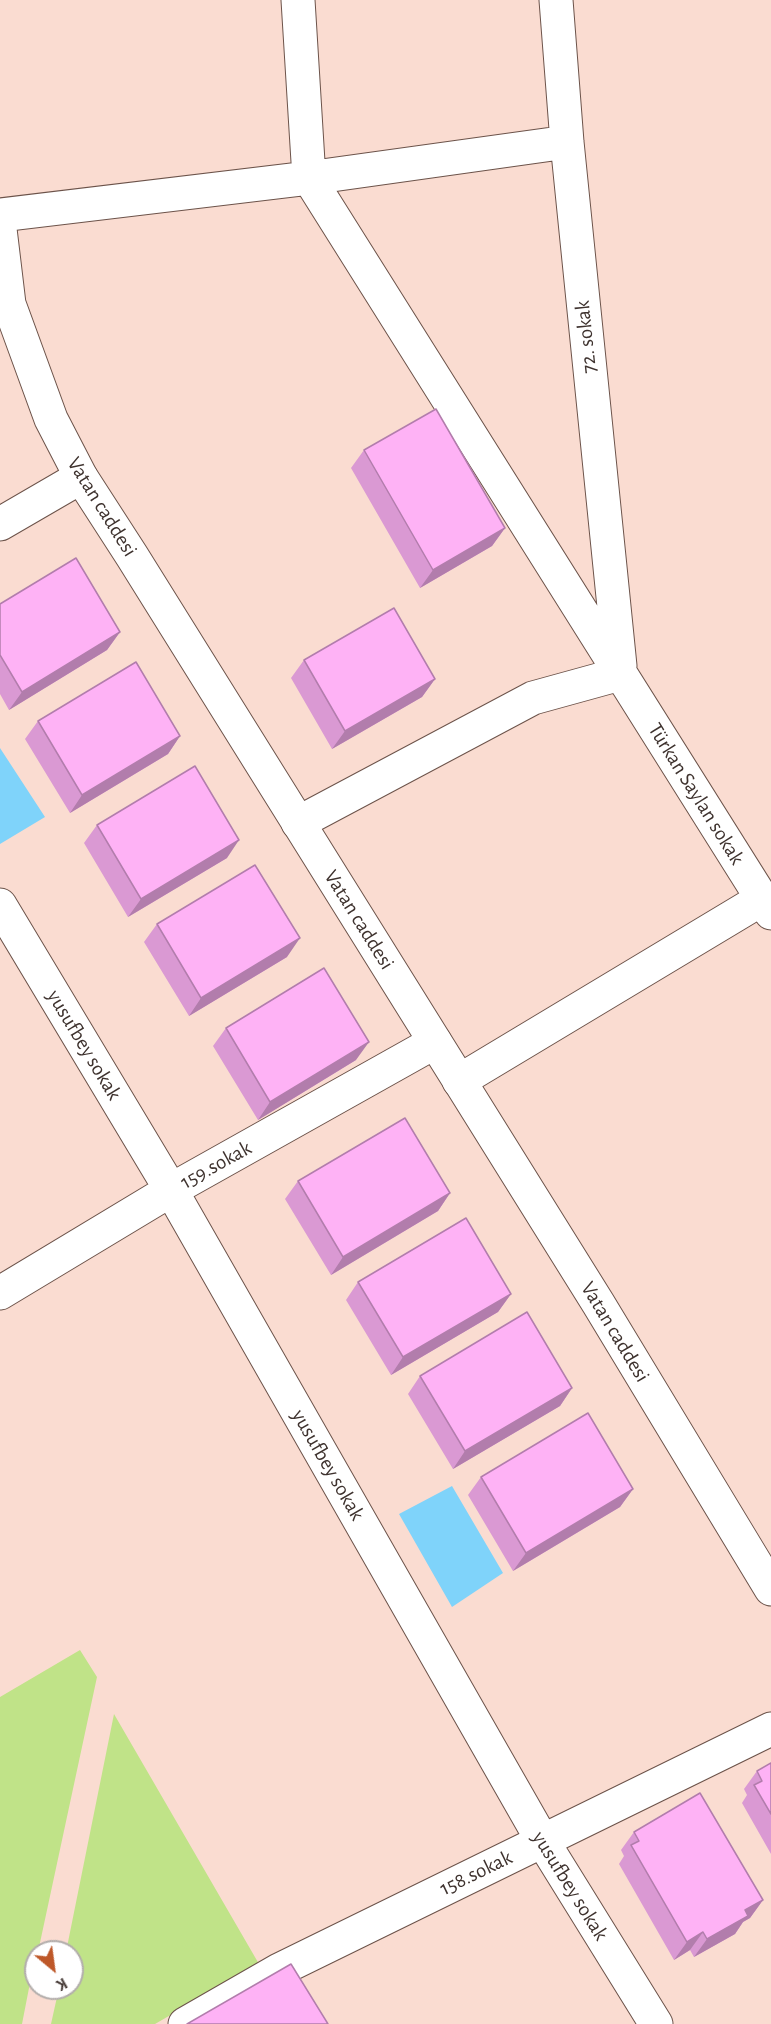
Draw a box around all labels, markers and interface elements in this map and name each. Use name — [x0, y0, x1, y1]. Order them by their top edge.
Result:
street label: 72. sokak — [570, 299, 602, 375]
street label: Vatan caddesi — [61, 453, 143, 561]
street label: Türkan Saylan sokak — [642, 718, 750, 870]
street label: Vatan caddesi — [318, 866, 400, 974]
street label: yusufbey sokak — [41, 985, 127, 1105]
street label: 159.sokak — [176, 1135, 256, 1195]
street label: Vatan caddesi — [575, 1277, 655, 1387]
street label: yusufbey sokak — [286, 1405, 370, 1525]
street label: yusufbey sokak — [526, 1827, 614, 1945]
street label: 158.sokak — [436, 1845, 516, 1901]
north arrow — [24, 1940, 84, 2000]
text: K — [54, 1975, 70, 1993]

